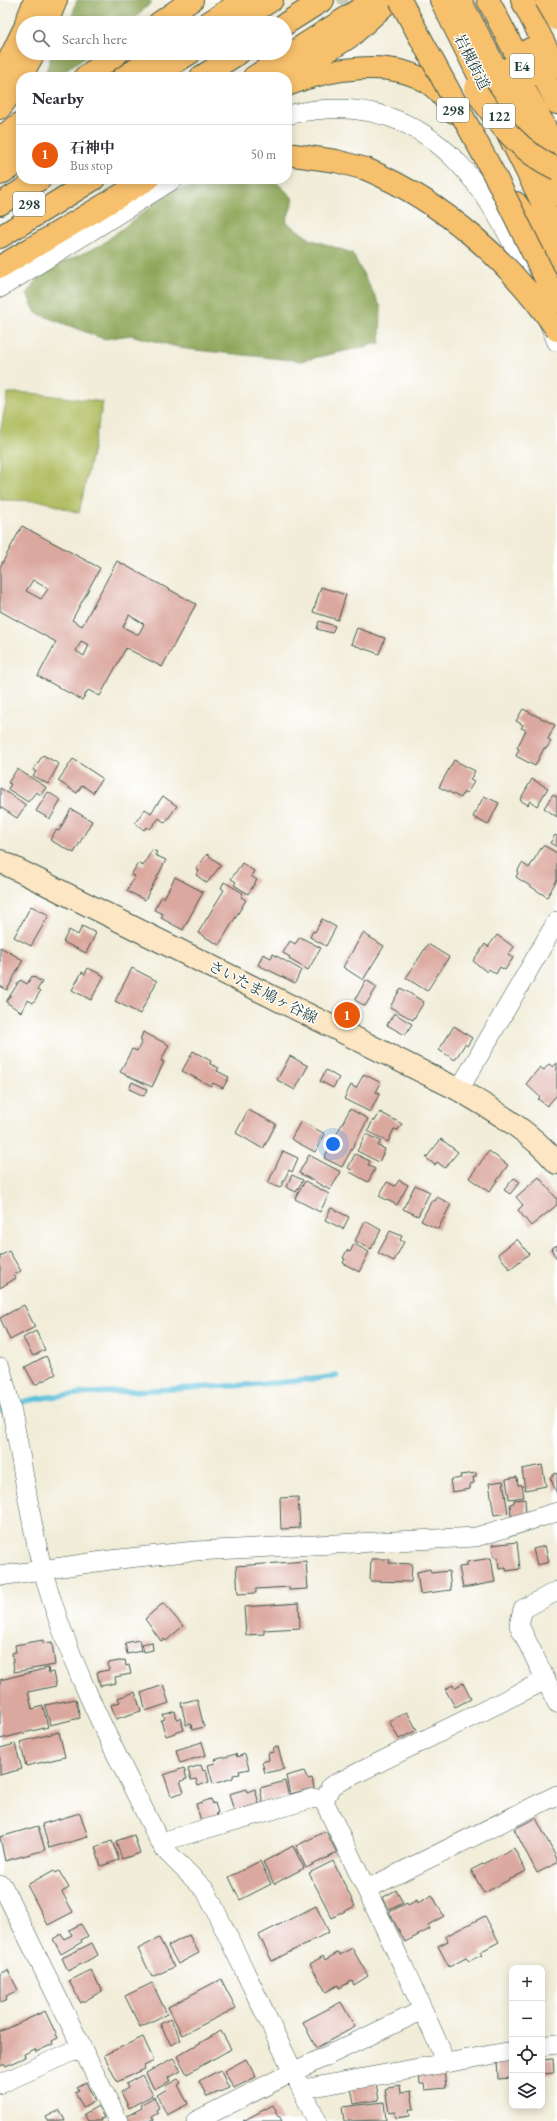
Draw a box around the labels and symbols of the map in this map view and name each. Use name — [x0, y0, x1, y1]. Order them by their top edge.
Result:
street label: 岩槻街道 — [450, 31, 495, 93]
road number: E4 — [510, 54, 534, 78]
road number: 298 — [437, 98, 469, 122]
road number: 122 — [483, 104, 515, 128]
road number: 298 — [13, 192, 45, 216]
street label: さいたま鳩ヶ谷線 — [205, 956, 321, 1027]
pin: 1 — [334, 1000, 360, 1030]
your location — [323, 1134, 343, 1154]

